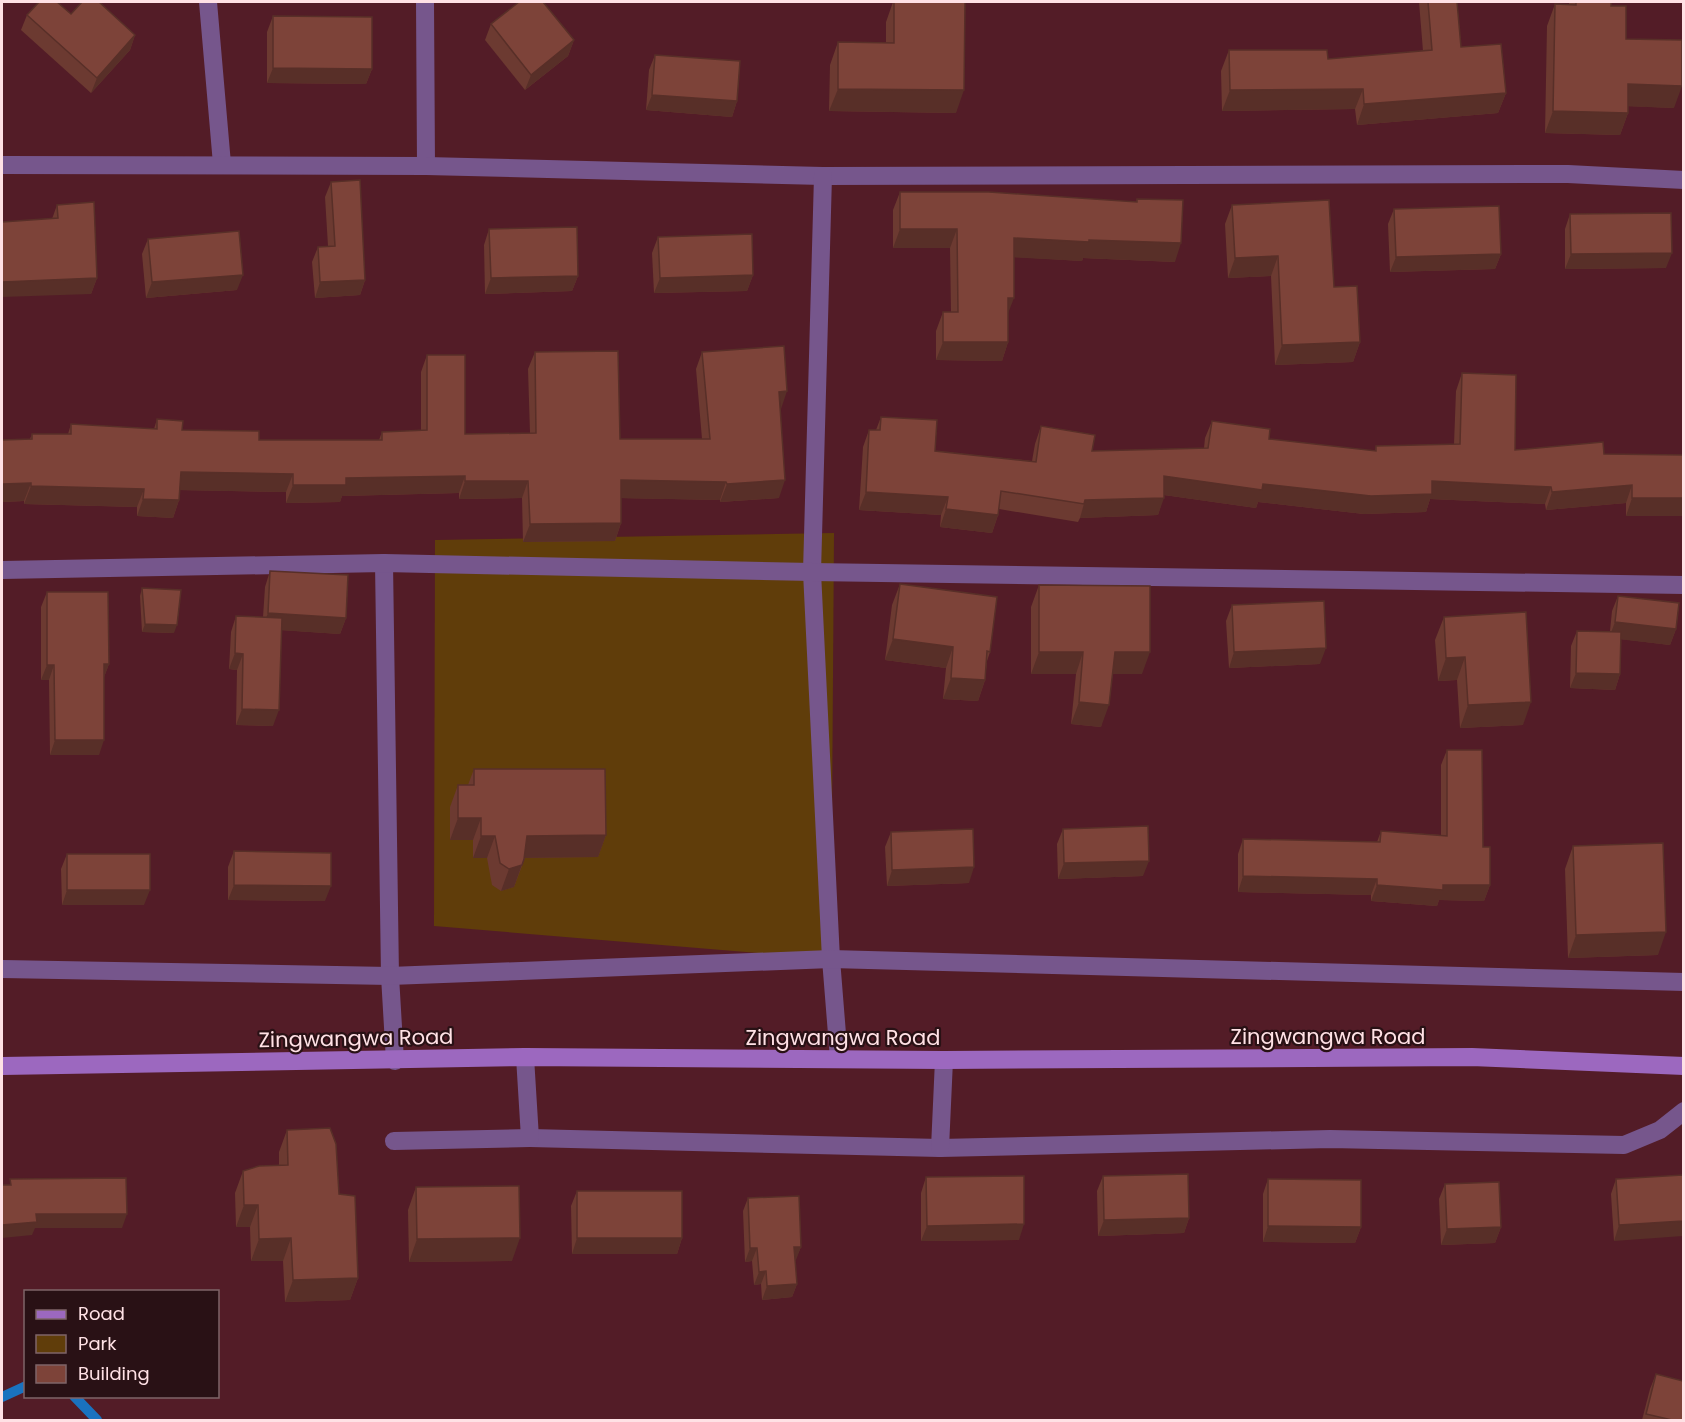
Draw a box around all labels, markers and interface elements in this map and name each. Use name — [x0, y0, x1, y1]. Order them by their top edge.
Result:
street label: Zingwangwa Road — [258, 1022, 454, 1054]
street label: Zingwangwa Road — [1231, 1022, 1425, 1051]
street label: Zingwangwa Road — [746, 1023, 940, 1052]
legend — [24, 1290, 219, 1398]
text: Road — [78, 1301, 125, 1326]
text: Park — [78, 1331, 117, 1356]
text: Building — [78, 1361, 150, 1386]

